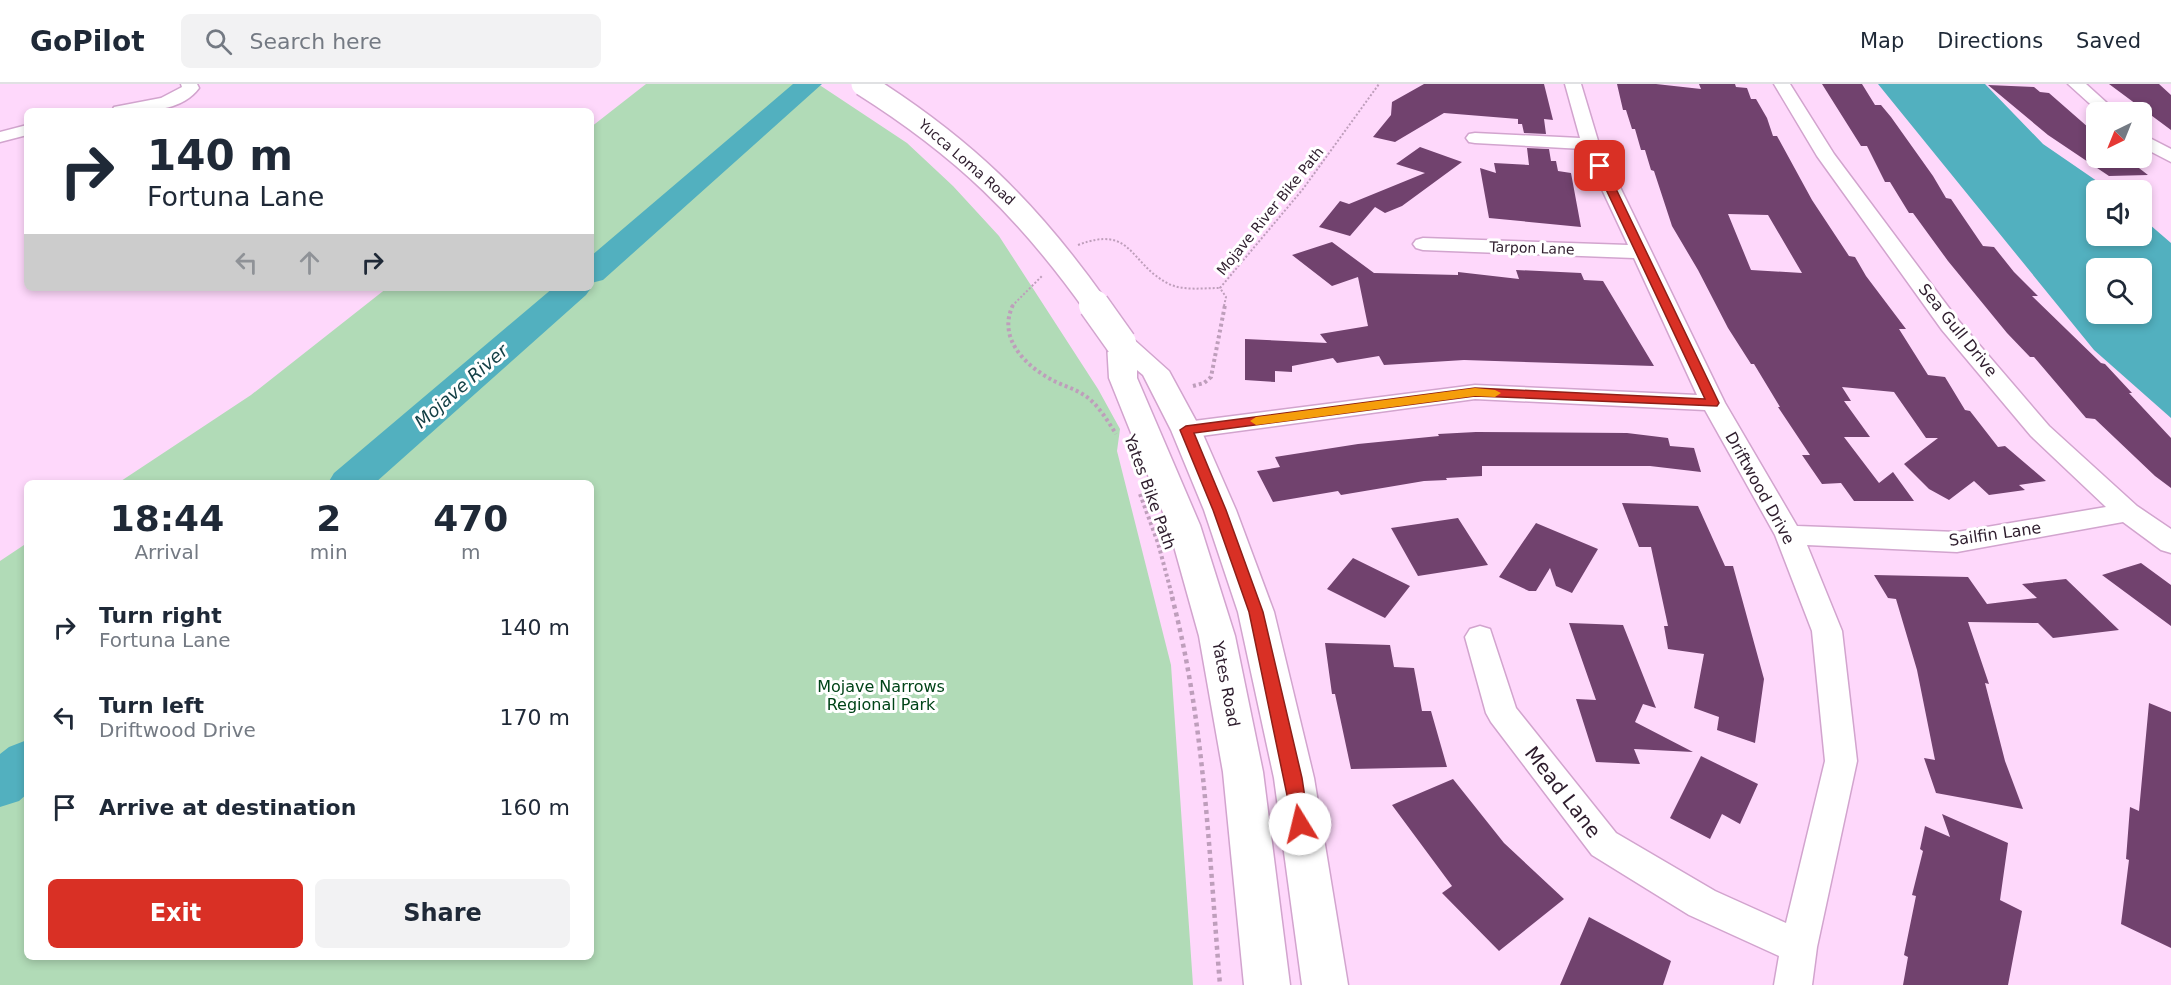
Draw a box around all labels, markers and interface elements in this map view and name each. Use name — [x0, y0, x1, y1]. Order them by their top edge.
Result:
search box — [181, 14, 601, 68]
text: GoPilot — [30, 25, 145, 58]
icon: search — [202, 25, 235, 58]
text: Search here — [250, 29, 382, 54]
text: Map — [1860, 29, 1904, 53]
text: Directions — [1937, 29, 2043, 53]
text: Saved — [2076, 29, 2141, 53]
north arrow — [2086, 102, 2152, 168]
map controls — [2086, 102, 2152, 324]
street label: Yucca Loma Road — [915, 115, 1018, 208]
text: 140 m — [147, 131, 293, 180]
icon: right — [48, 132, 126, 210]
pin — [1574, 140, 1625, 191]
street label: Mojave River Bike Path — [1213, 144, 1327, 278]
icon: arrive — [1583, 149, 1616, 182]
button: sound — [2086, 180, 2152, 246]
text: Fortuna Lane — [147, 181, 324, 212]
street label: Tarpon Lane — [1488, 238, 1575, 257]
icon: left — [230, 246, 263, 279]
icon: ahead — [293, 246, 326, 279]
icon: right — [356, 246, 389, 279]
button: search — [2086, 258, 2152, 324]
street label: Sea Gull Drive — [1915, 280, 2001, 380]
water label: Mojave River — [410, 339, 513, 432]
street label: Driftwood Drive — [1721, 428, 1799, 548]
street label: Yates Bike Path — [1120, 431, 1180, 552]
text: 18:44 — [110, 498, 224, 539]
text: 2 — [316, 498, 341, 539]
text: 470 — [433, 498, 508, 539]
street label: Sailfin Lane — [1948, 518, 2042, 550]
text: Arrival — [134, 540, 199, 564]
text: min — [310, 540, 348, 564]
text: m — [461, 540, 481, 564]
text: Turn right — [99, 603, 222, 628]
icon: right — [48, 611, 81, 644]
text: 140 m — [500, 615, 570, 640]
text: Fortuna Lane — [99, 628, 230, 652]
street label: Yates Road — [1208, 638, 1244, 729]
park label: Mojave Narrows Regional Park — [817, 677, 945, 714]
text: Turn left — [99, 693, 204, 718]
icon: left — [48, 701, 81, 734]
text: 170 m — [500, 705, 570, 730]
text: Driftwood Drive — [99, 718, 256, 742]
street label: Mead Lane — [1520, 742, 1606, 842]
icon: arrive — [48, 791, 81, 824]
position arrow — [1268, 792, 1332, 856]
text: Arrive at destination — [99, 795, 356, 820]
text: 160 m — [500, 795, 570, 820]
button: Exit — [48, 879, 303, 948]
button: Share — [315, 879, 570, 948]

